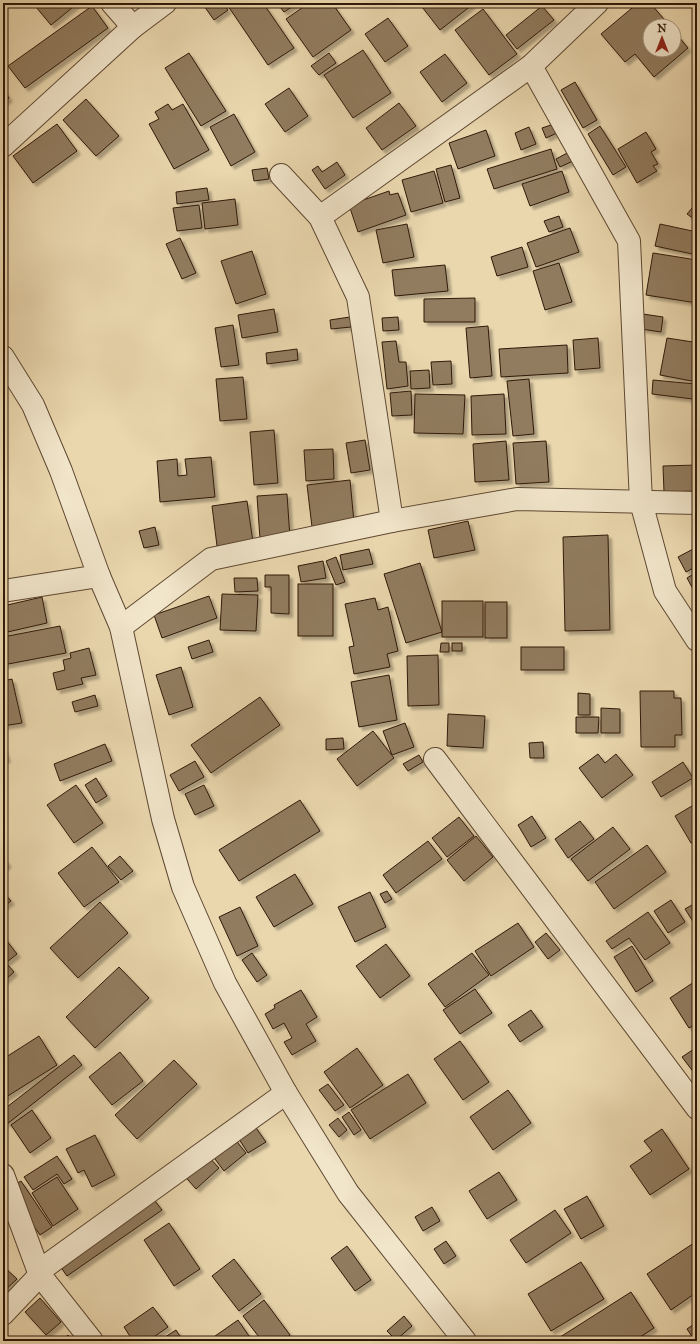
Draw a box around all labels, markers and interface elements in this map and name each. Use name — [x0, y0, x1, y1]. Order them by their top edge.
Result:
north arrow — [642, 18, 682, 58]
text: N — [657, 22, 667, 35]

